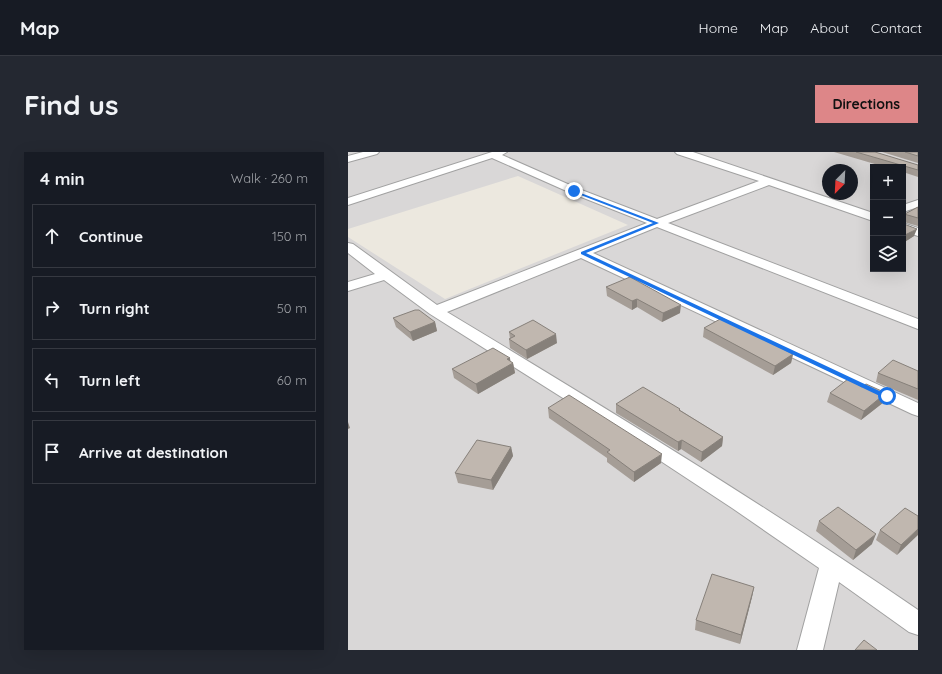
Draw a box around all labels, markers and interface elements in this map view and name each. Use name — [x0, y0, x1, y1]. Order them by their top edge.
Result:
text: Map — [20, 16, 59, 40]
text: Home — [699, 19, 738, 37]
text: Map — [760, 19, 788, 37]
text: About — [810, 19, 849, 37]
text: Contact — [871, 19, 922, 37]
button: Directions — [815, 85, 918, 123]
text: Find us — [24, 87, 118, 122]
north arrow — [822, 164, 858, 200]
map controls — [870, 164, 906, 272]
button: + — [870, 164, 906, 200]
text: 4 min — [40, 168, 85, 189]
text: Walk · 260 m — [231, 170, 308, 186]
route end — [565, 182, 583, 200]
button: − — [870, 200, 906, 236]
icon: ahead — [41, 225, 63, 247]
text: Continue — [79, 227, 143, 246]
text: 150 m — [272, 228, 307, 244]
button: layers — [870, 236, 906, 272]
icon: right — [41, 297, 63, 319]
text: Turn right — [79, 299, 150, 318]
text: 50 m — [277, 300, 307, 316]
icon: left — [41, 369, 63, 391]
text: Turn left — [79, 371, 141, 390]
text: 60 m — [277, 372, 307, 388]
route start — [878, 387, 896, 405]
icon: arrive — [41, 441, 63, 463]
text: Arrive at destination — [79, 443, 228, 462]

